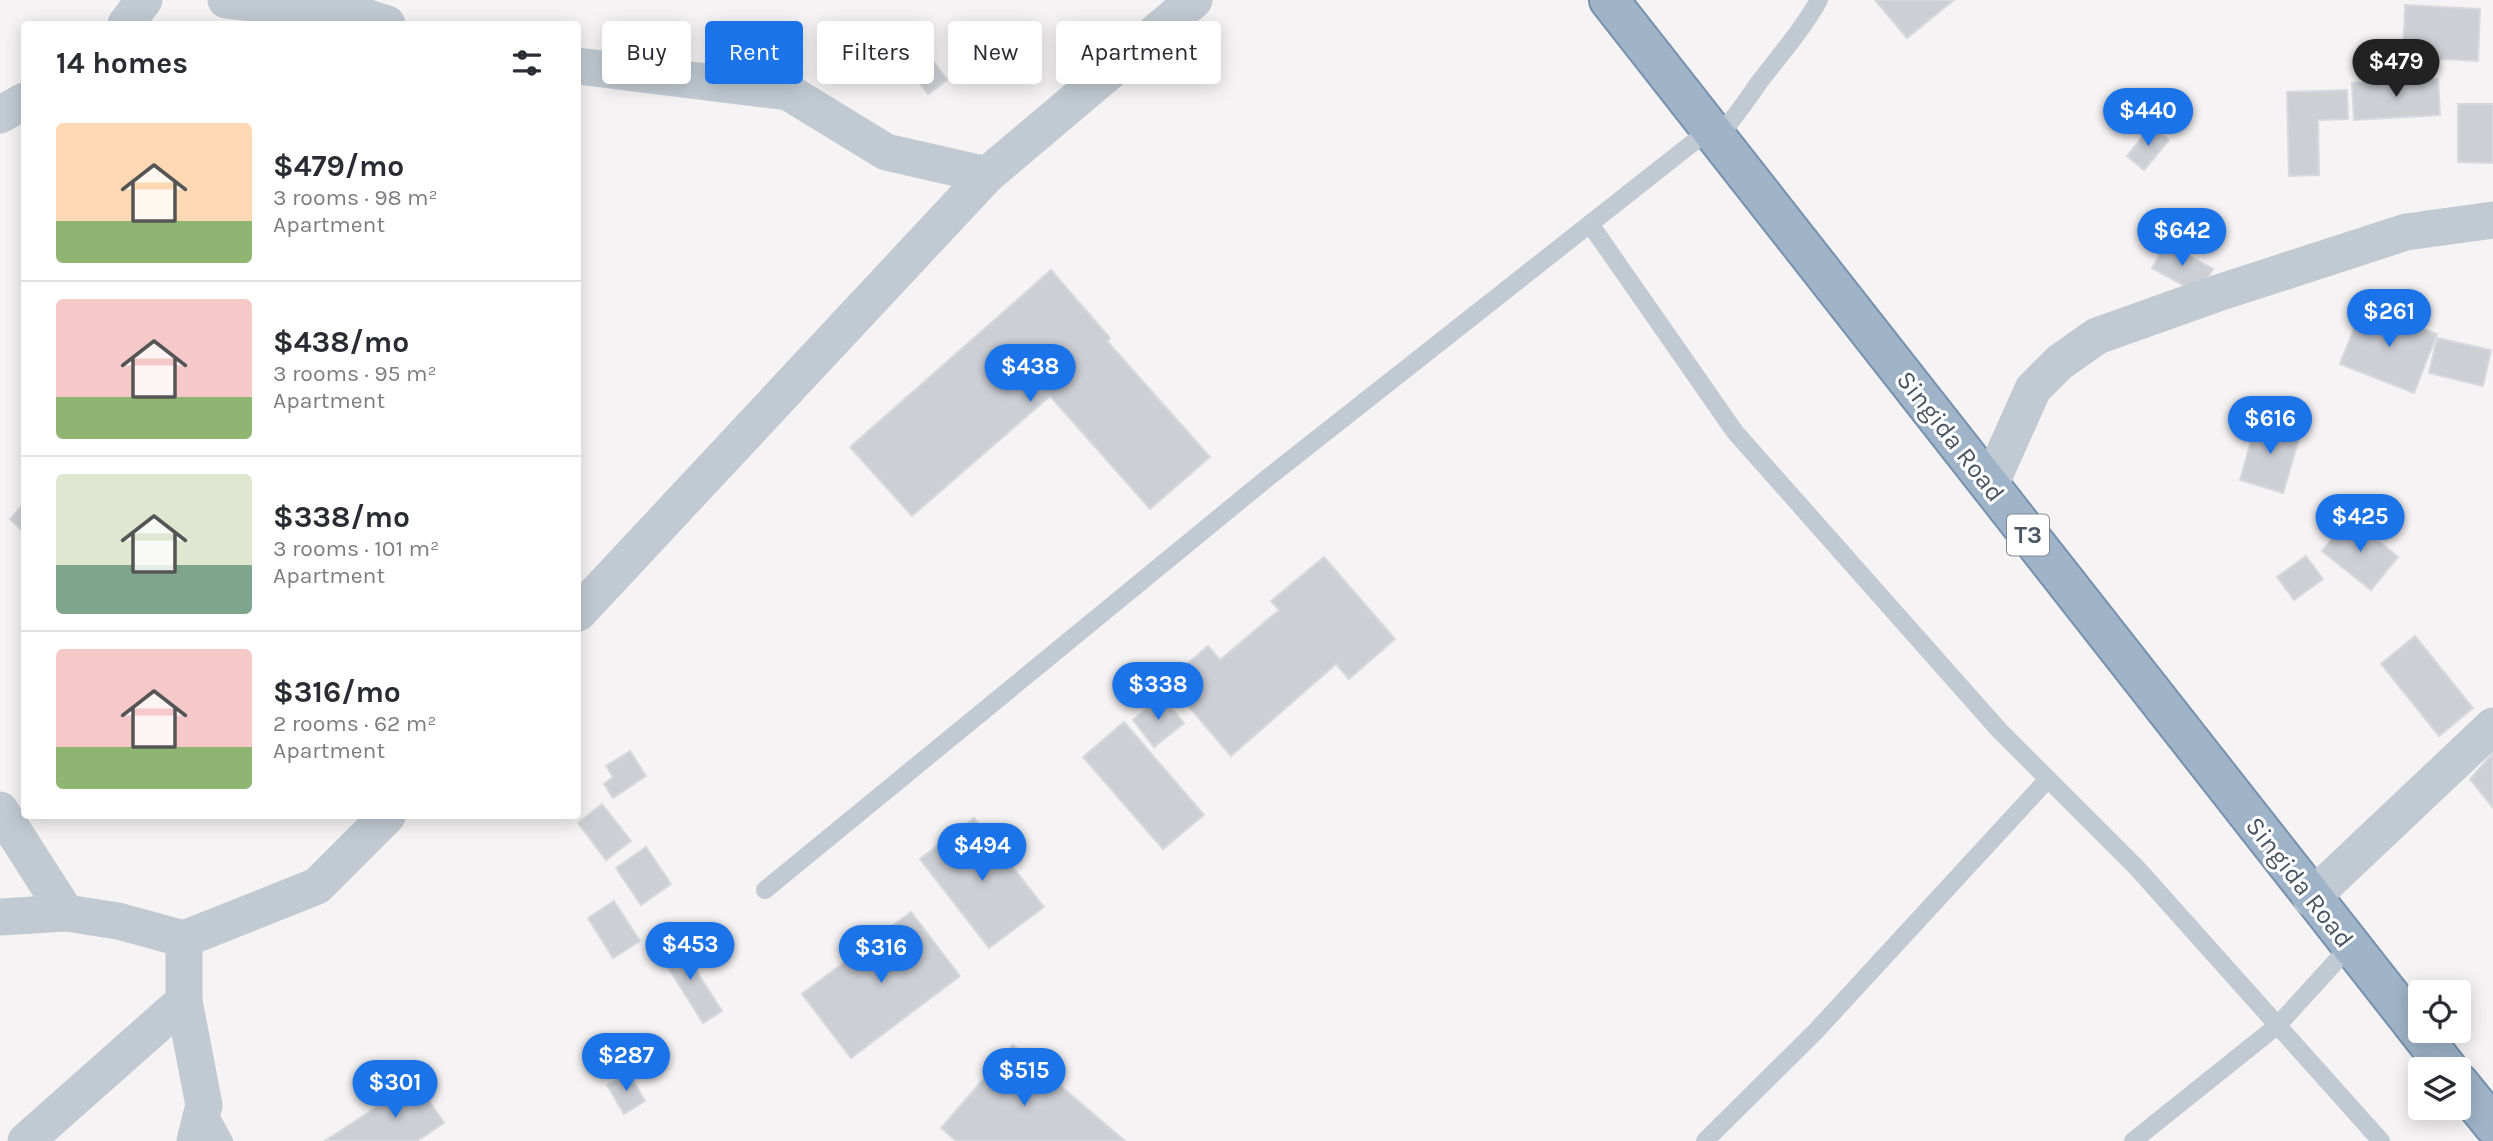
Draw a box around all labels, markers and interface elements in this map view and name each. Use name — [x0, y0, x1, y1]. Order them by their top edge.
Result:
chip: Buy — [602, 21, 691, 84]
chip: Rent — [705, 21, 803, 84]
chip: Filters — [817, 21, 934, 84]
chip: New — [948, 21, 1042, 84]
chip: Apartment — [1056, 21, 1221, 84]
pin: $479 — [2355, 40, 2437, 99]
icon: filters — [508, 44, 546, 82]
text: 14 homes — [56, 45, 188, 81]
text: $479 — [2368, 48, 2424, 75]
pin: $440 — [2107, 88, 2189, 148]
text: $440 — [2119, 97, 2177, 124]
text: $479/mo — [273, 148, 404, 184]
icon: home — [112, 151, 196, 235]
text: 3 rooms · 98 m² — [273, 184, 438, 211]
pin: $642 — [2141, 208, 2223, 268]
text: Apartment — [273, 211, 385, 238]
text: $642 — [2153, 217, 2211, 244]
pin: $261 — [2348, 290, 2430, 349]
text: $261 — [2363, 298, 2415, 325]
text: $438/mo — [273, 324, 409, 360]
icon: home — [112, 327, 196, 411]
pin: $438 — [989, 344, 1071, 404]
text: $438 — [1001, 353, 1059, 380]
text: 3 rooms · 95 m² — [273, 360, 437, 387]
street label: Singida Road — [1890, 365, 2011, 508]
text: Apartment — [273, 387, 385, 414]
pin: $616 — [2229, 396, 2311, 456]
text: $616 — [2244, 405, 2296, 432]
pin: $425 — [2319, 494, 2401, 554]
text: $338/mo — [273, 499, 410, 535]
icon: home — [112, 502, 196, 586]
text: $425 — [2332, 503, 2388, 530]
road number: T3 — [2007, 514, 2049, 556]
text: 3 rooms · 101 m² — [273, 535, 439, 562]
text: Apartment — [273, 562, 385, 589]
pin: $338 — [1117, 662, 1199, 722]
text: $338 — [1128, 671, 1188, 698]
text: $316/mo — [273, 674, 401, 710]
icon: home — [112, 677, 196, 761]
text: 2 rooms · 62 m² — [273, 710, 437, 737]
text: Apartment — [273, 737, 385, 764]
street label: Singida Road — [2239, 811, 2360, 954]
pin: $494 — [941, 824, 1023, 883]
text: $494 — [953, 832, 1011, 859]
pin: $453 — [649, 922, 731, 982]
pin: $316 — [840, 926, 922, 985]
text: $453 — [661, 931, 719, 958]
text: $316 — [855, 934, 907, 961]
map controls — [2408, 980, 2471, 1120]
button: locate — [2408, 980, 2471, 1043]
pin: $287 — [585, 1034, 667, 1093]
text: $287 — [598, 1042, 654, 1069]
pin: $515 — [983, 1048, 1065, 1108]
text: $515 — [999, 1057, 1049, 1084]
button: layers — [2408, 1057, 2471, 1120]
pin: $301 — [354, 1060, 436, 1120]
text: $301 — [369, 1069, 421, 1096]

